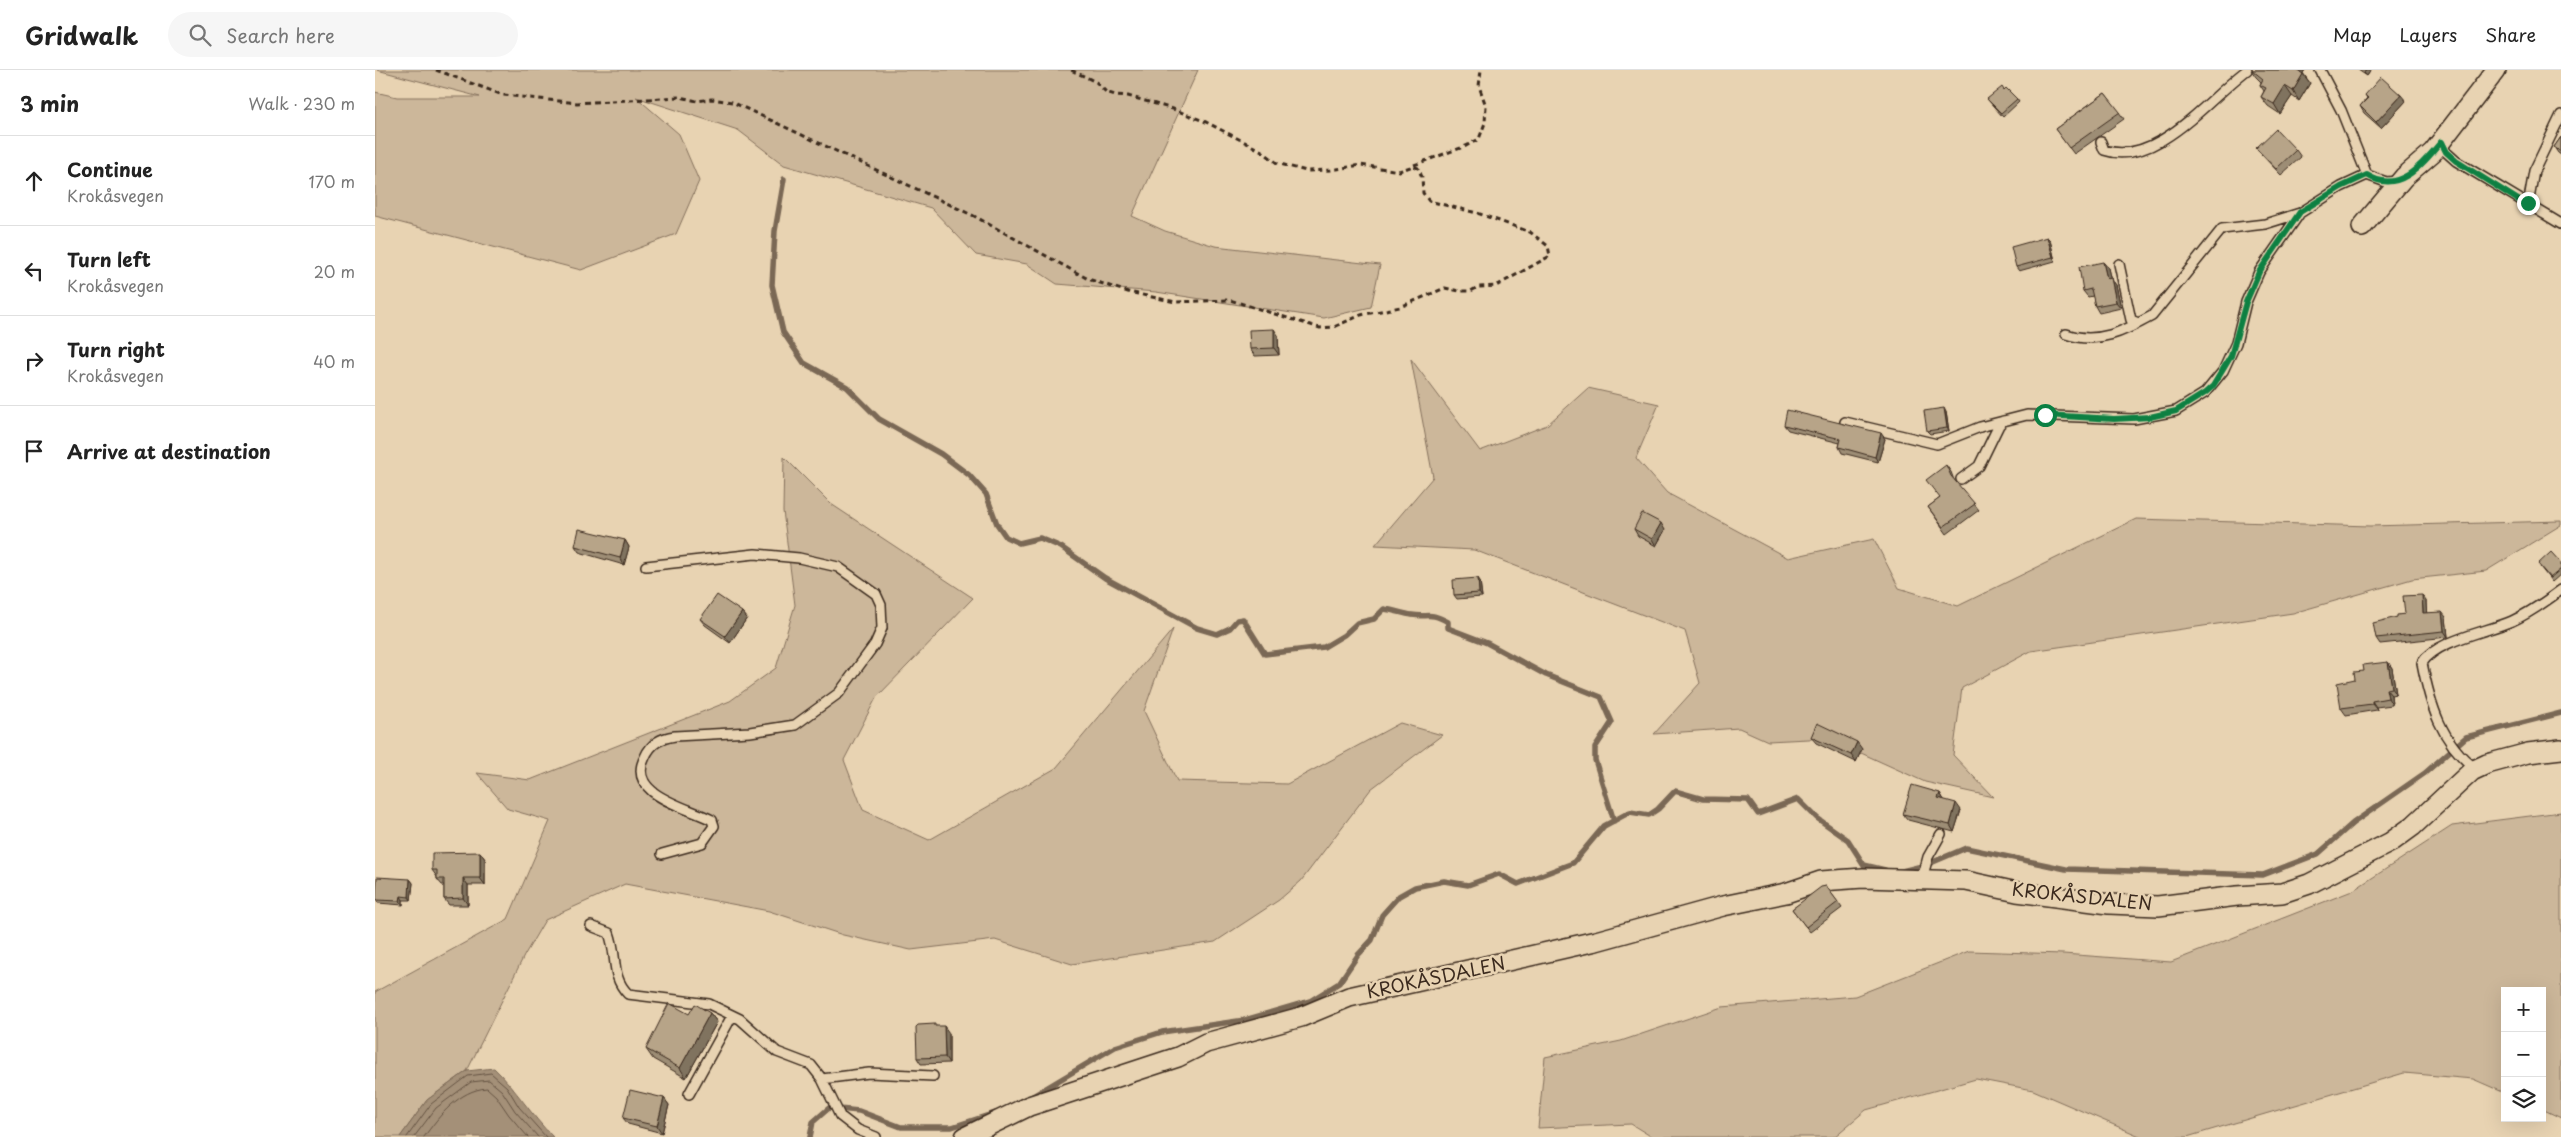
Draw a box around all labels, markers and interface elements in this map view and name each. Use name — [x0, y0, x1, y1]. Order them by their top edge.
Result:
search box — [168, 12, 518, 57]
text: Gridwalk — [25, 17, 138, 53]
icon: search — [186, 21, 214, 49]
text: Search here — [226, 21, 335, 49]
text: Map — [2333, 21, 2372, 48]
text: Layers — [2400, 21, 2457, 48]
text: Share — [2485, 21, 2536, 48]
text: 3 min — [20, 87, 79, 119]
text: Walk · 230 m — [248, 91, 355, 115]
text: Continue — [67, 155, 153, 183]
icon: ahead — [20, 167, 48, 195]
text: 170 m — [309, 169, 355, 193]
text: Krokåsvegen — [67, 183, 164, 207]
route end — [2517, 192, 2540, 215]
text: Turn left — [67, 245, 151, 273]
icon: left — [20, 257, 48, 285]
text: 20 m — [314, 259, 355, 283]
text: Krokåsvegen — [67, 273, 164, 297]
text: Turn right — [67, 335, 165, 363]
icon: right — [20, 347, 48, 375]
text: 40 m — [313, 349, 355, 373]
text: Krokåsvegen — [67, 363, 164, 387]
route start — [2034, 404, 2057, 427]
icon: arrive — [20, 437, 48, 465]
text: Arrive at destination — [67, 437, 271, 465]
street label: KROKÅSDALEN — [2011, 875, 2154, 916]
street label: KROKÅSDALEN — [1364, 949, 1508, 1004]
map controls — [2501, 987, 2546, 1122]
button: + — [2501, 987, 2546, 1032]
button: − — [2501, 1032, 2546, 1077]
button: layers — [2501, 1077, 2546, 1122]

